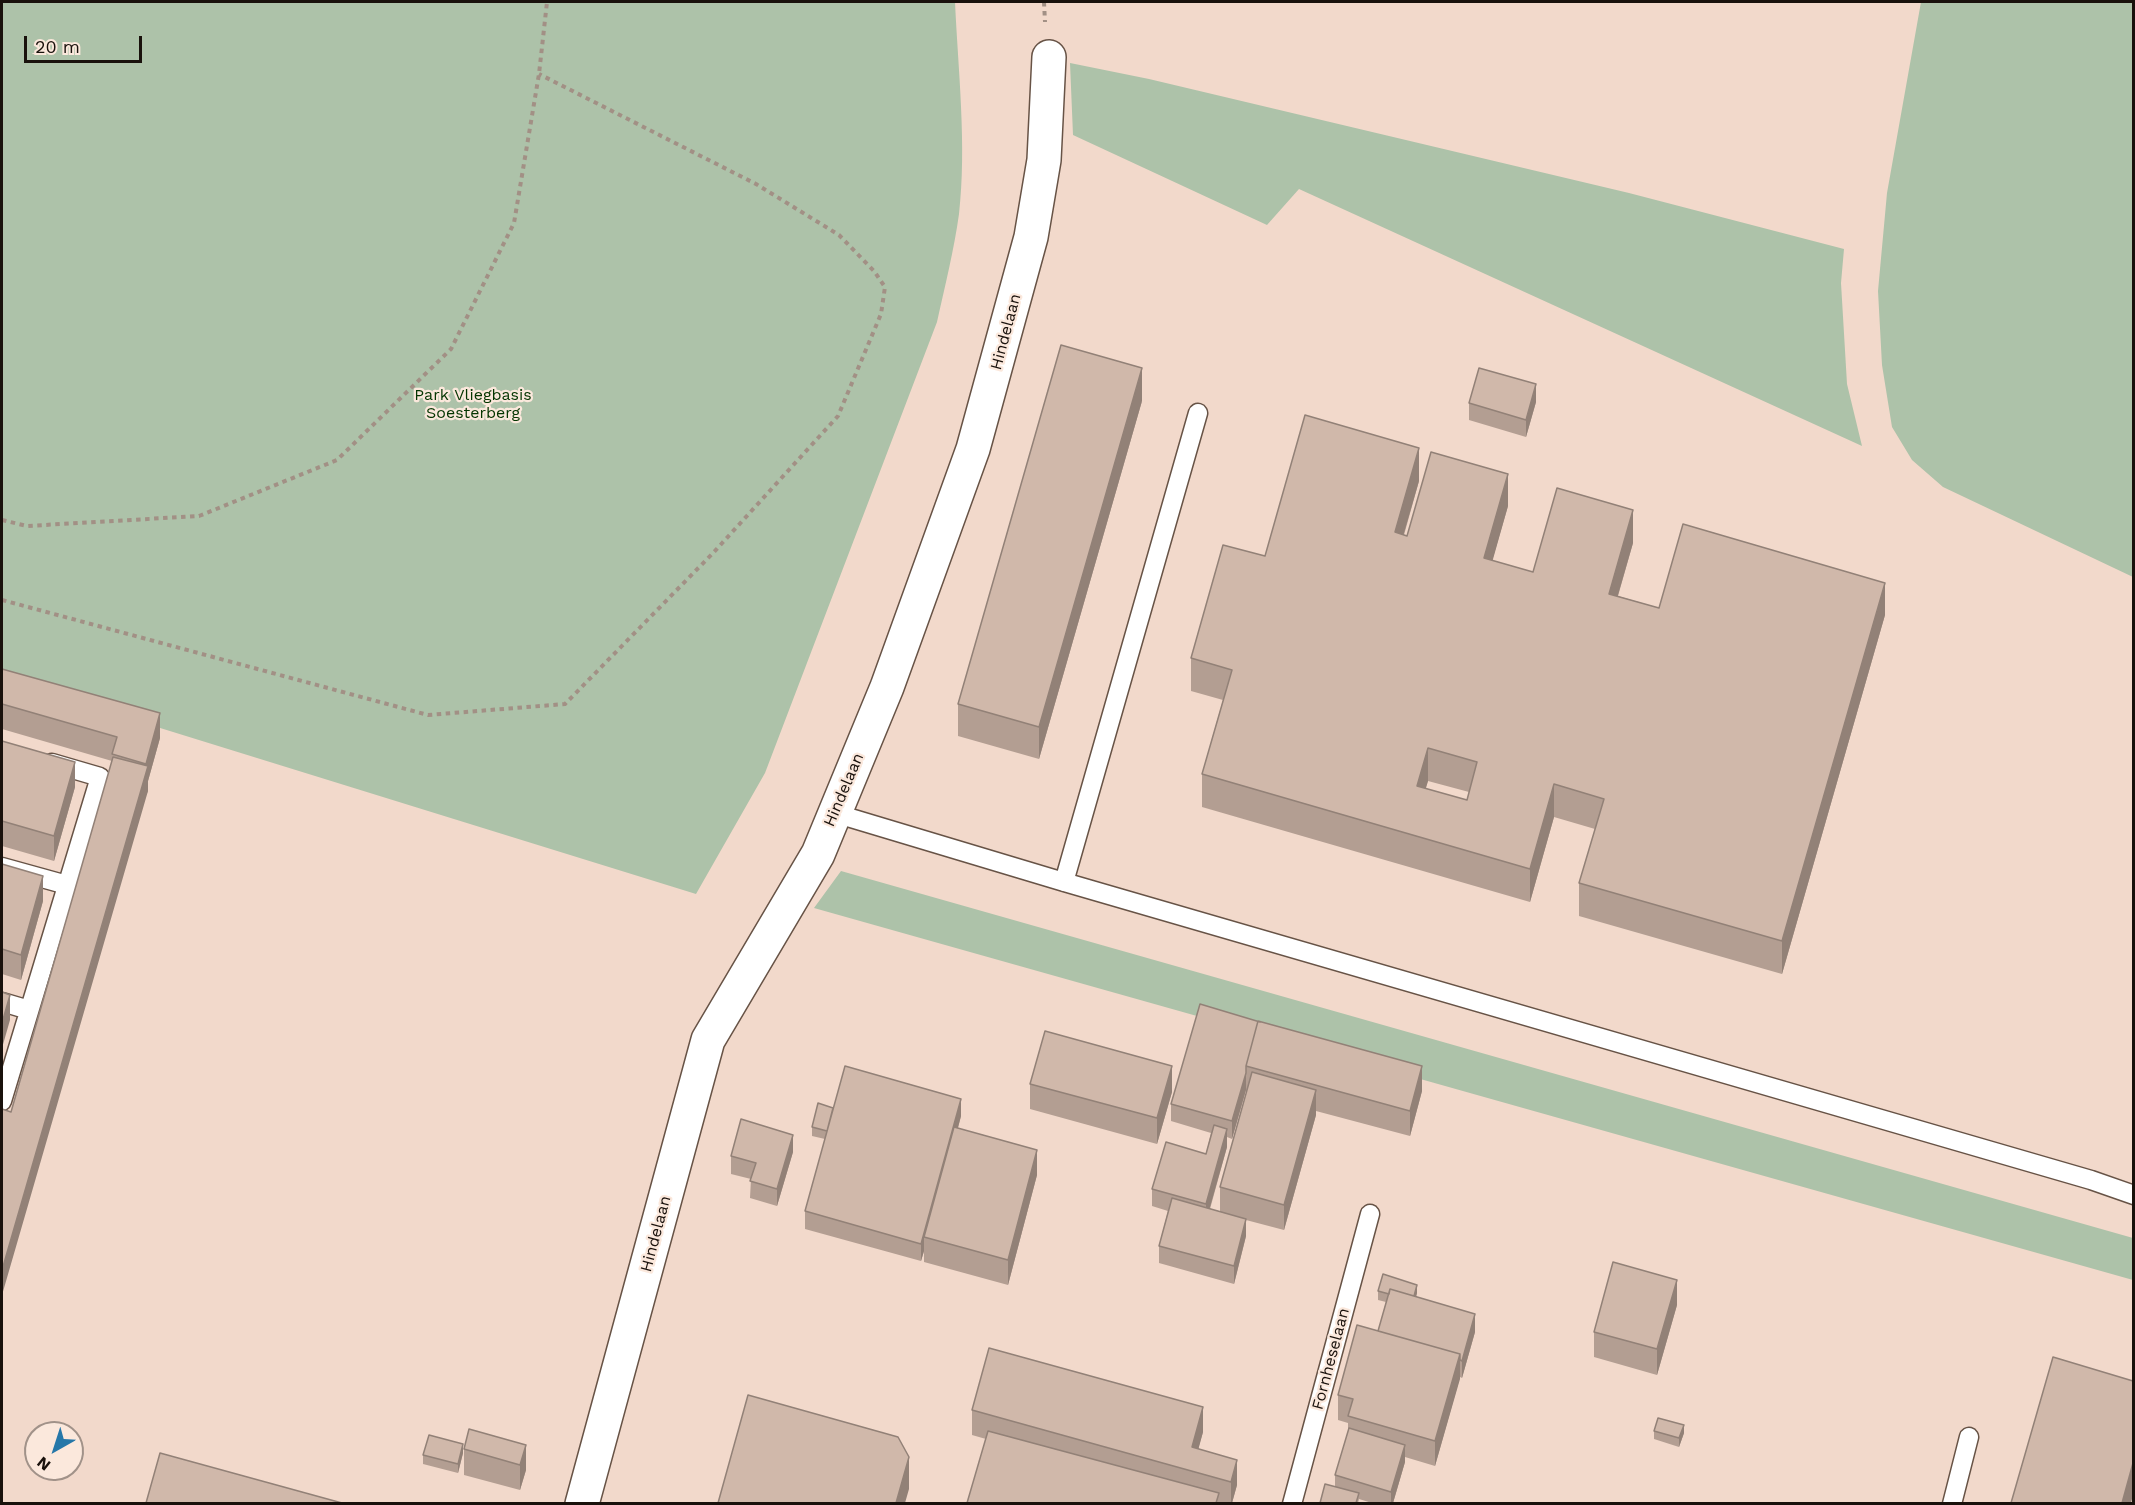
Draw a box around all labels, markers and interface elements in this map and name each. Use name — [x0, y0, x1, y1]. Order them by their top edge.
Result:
scale bar — [27, 24, 146, 62]
text: 20 m — [35, 36, 80, 57]
street label: Hindelaan — [987, 292, 1025, 372]
park label: Park Vliegbasis Soesterberg — [414, 385, 532, 423]
street label: Hindelaan — [820, 750, 868, 830]
street label: Hindelaan — [637, 1194, 675, 1274]
street label: Fornheselaan — [1308, 1306, 1354, 1412]
north arrow — [24, 1421, 84, 1481]
text: N — [33, 1453, 54, 1475]

